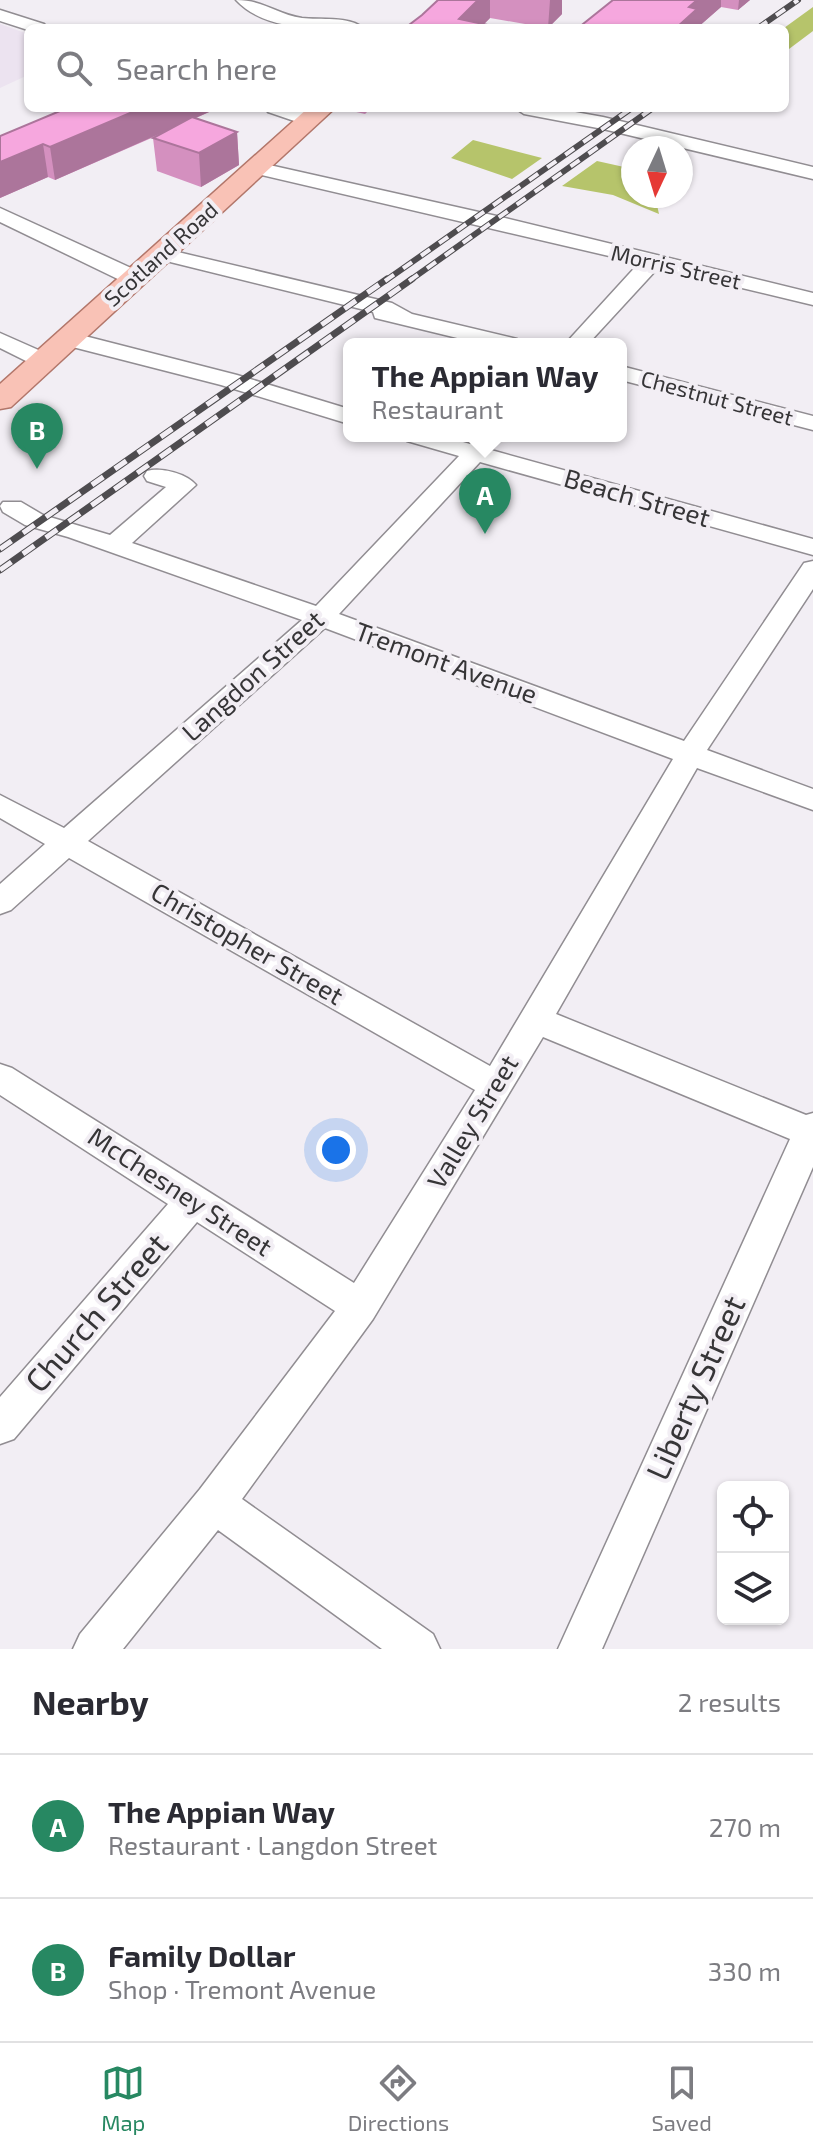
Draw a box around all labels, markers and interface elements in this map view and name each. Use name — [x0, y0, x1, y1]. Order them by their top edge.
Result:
search box — [24, 24, 789, 112]
icon: search — [52, 46, 96, 90]
text: Search here — [116, 50, 277, 86]
north arrow — [621, 136, 693, 208]
street label: Scotland Road — [98, 196, 222, 311]
street label: Morris Street — [609, 238, 744, 294]
popup — [343, 338, 627, 442]
text: The Appian Way — [372, 357, 598, 393]
street label: Chestnut Street — [638, 364, 796, 430]
text: Restaurant — [372, 393, 503, 424]
pin: B — [11, 403, 63, 469]
street label: Beach Street — [561, 461, 714, 532]
pin: A — [459, 468, 511, 534]
street label: Langdon Street — [175, 603, 329, 747]
street label: Tremont Avenue — [351, 614, 542, 709]
street label: Christopher Street — [146, 875, 349, 1010]
street label: Valley Street — [420, 1049, 524, 1193]
street label: McChesney Street — [83, 1120, 279, 1262]
your location — [316, 1130, 356, 1170]
street label: Church Street — [16, 1225, 175, 1399]
street label: Liberty Street — [637, 1289, 752, 1485]
map controls — [717, 1481, 789, 1625]
button: locate — [717, 1481, 789, 1553]
button: layers — [717, 1553, 789, 1625]
text: Nearby — [32, 1681, 149, 1722]
text: 2 results — [678, 1686, 781, 1717]
text: The Appian Way — [108, 1793, 335, 1829]
text: A — [50, 1811, 66, 1842]
text: 270 m — [709, 1811, 781, 1842]
text: Restaurant · Langdon Street — [108, 1829, 438, 1860]
text: Family Dollar — [108, 1937, 296, 1973]
text: B — [50, 1955, 66, 1986]
text: 330 m — [708, 1955, 781, 1986]
text: Shop · Tremont Avenue — [108, 1973, 376, 2004]
tab: Map — [101, 2061, 145, 2135]
tab: Directions — [348, 2061, 449, 2135]
tab: Saved — [651, 2061, 712, 2135]

